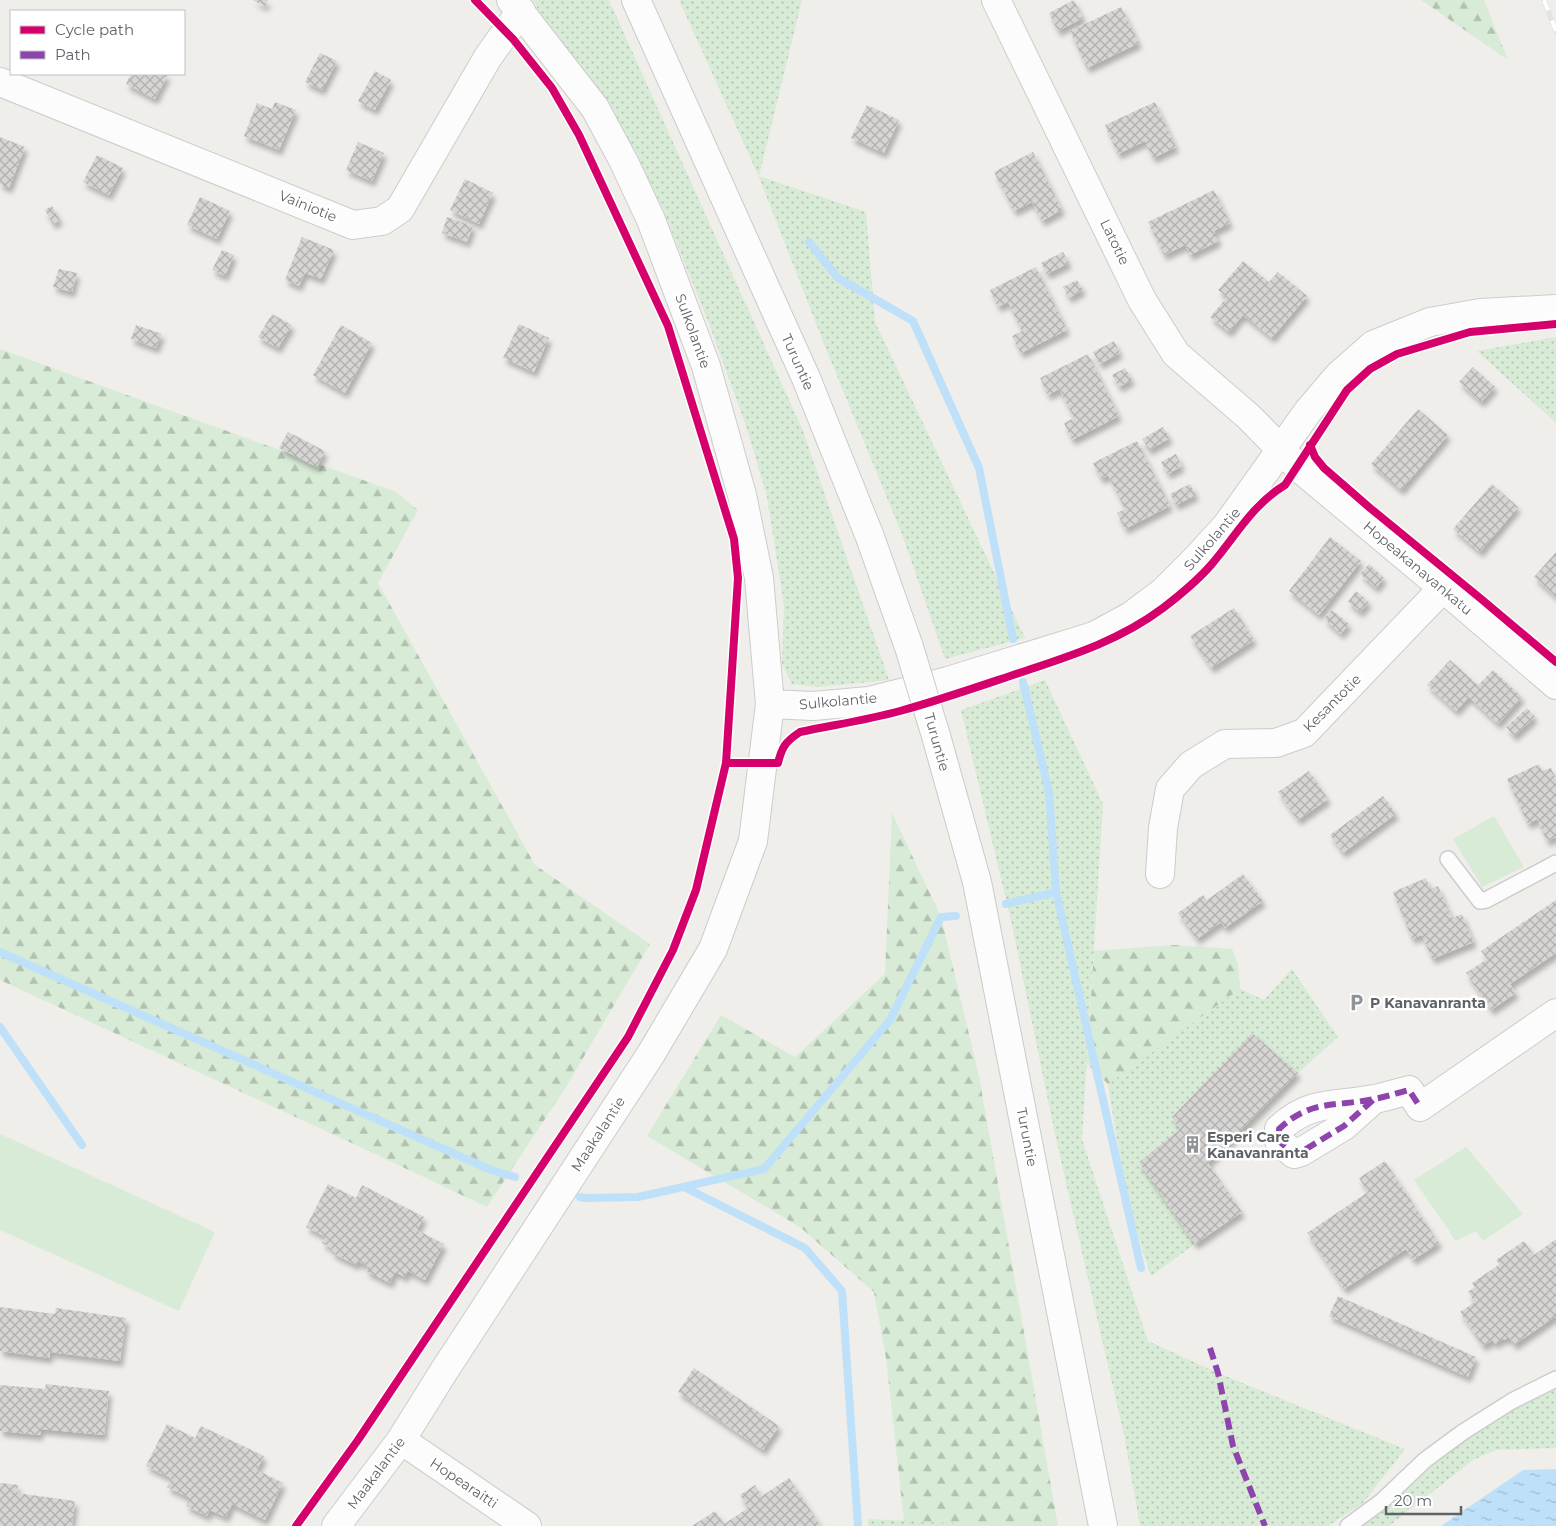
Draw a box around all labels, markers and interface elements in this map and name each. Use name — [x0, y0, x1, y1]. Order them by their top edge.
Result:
legend — [10, 10, 185, 75]
text: Cycle path — [55, 20, 134, 39]
text: Path — [55, 45, 91, 64]
street label: Vainiotie — [276, 186, 340, 226]
street label: Latotie — [1096, 216, 1134, 268]
street label: Sulkolantie — [671, 291, 715, 371]
street label: Turuntie — [778, 331, 818, 393]
street label: Sulkolantie — [1180, 504, 1244, 574]
street label: Hopeakanavankatu — [1360, 517, 1476, 619]
street label: Kesantotie — [1299, 670, 1365, 736]
street label: Sulkolantie — [798, 689, 878, 713]
street label: Turuntie — [920, 711, 954, 773]
parking icon: P Kanavanranta — [1346, 993, 1366, 1013]
place label: P Kanavanranta — [1370, 994, 1486, 1012]
street label: Maakalantie — [567, 1093, 629, 1175]
street label: Turuntie — [1012, 1106, 1042, 1168]
place label: Esperi Care Kanavanranta — [1207, 1128, 1309, 1162]
building icon: Esperi Care Kanavanranta — [1183, 1135, 1203, 1155]
street label: Maakalantie — [343, 1433, 409, 1513]
street label: Hopearaitti — [427, 1454, 501, 1512]
scale bar — [1386, 1484, 1461, 1516]
text: 20 m — [1394, 1491, 1432, 1510]

